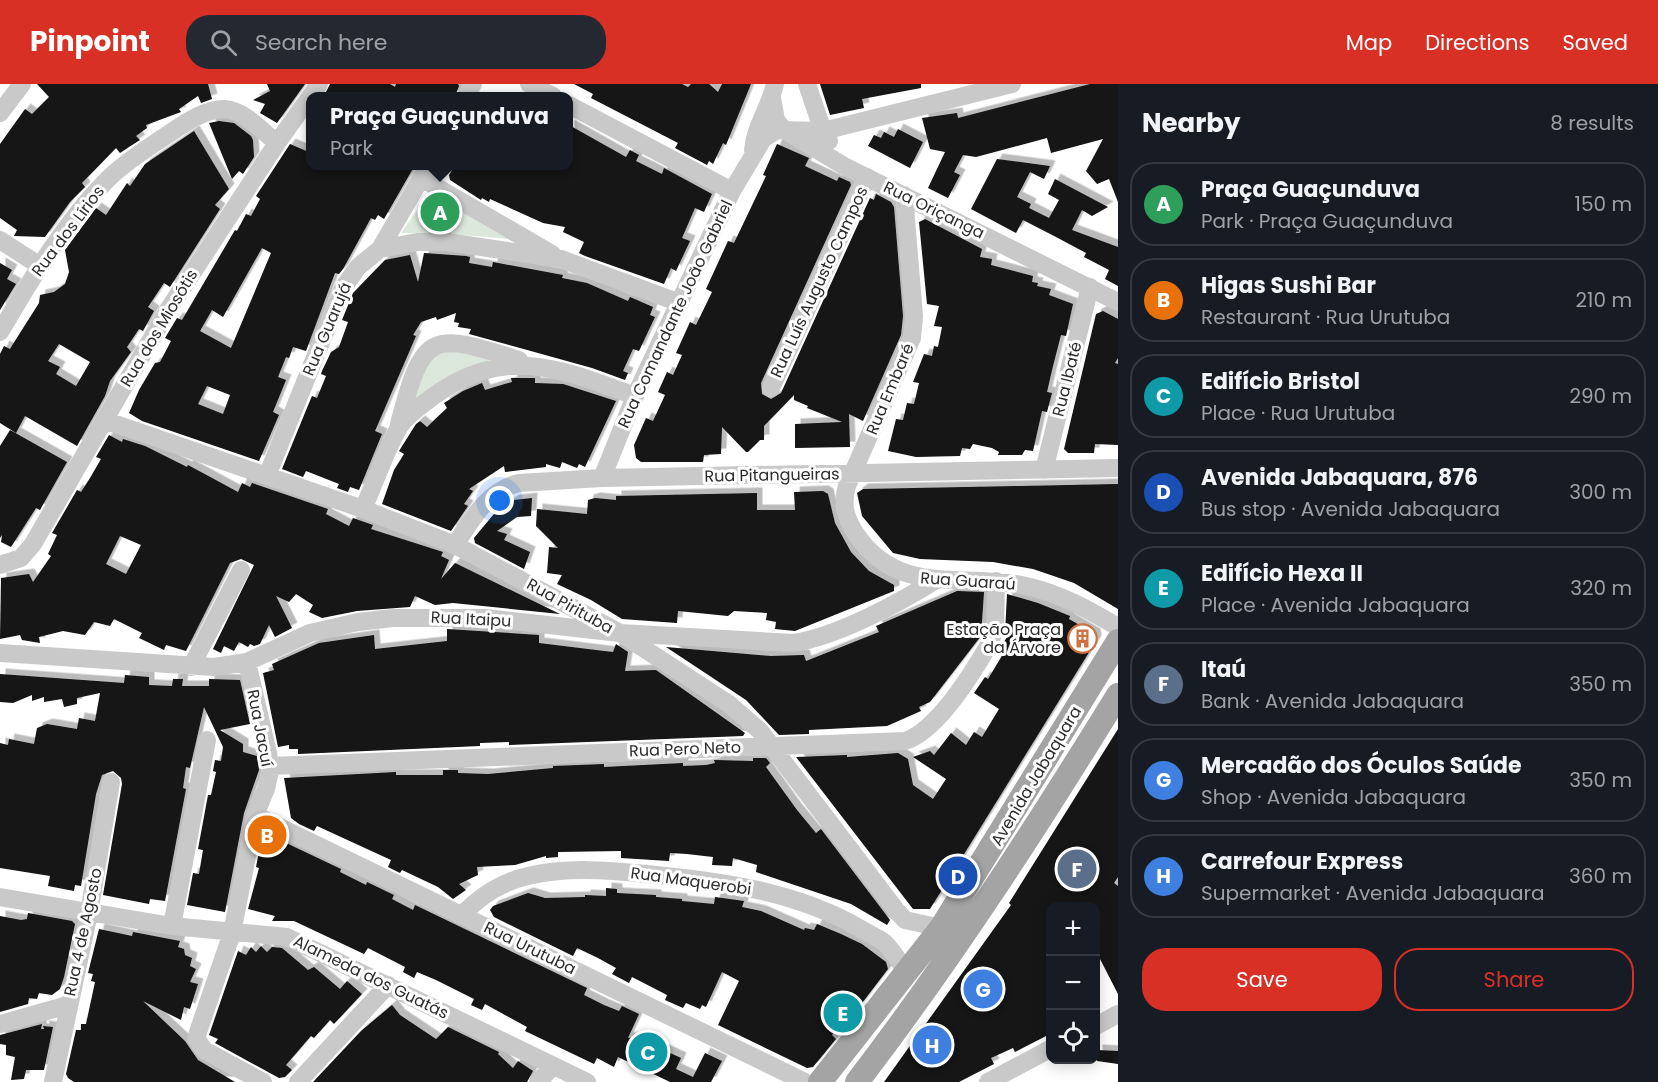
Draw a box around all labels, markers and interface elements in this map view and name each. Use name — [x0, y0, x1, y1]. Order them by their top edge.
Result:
search box — [186, 15, 606, 69]
text: Pinpoint — [30, 22, 150, 61]
icon: search — [207, 26, 240, 59]
text: Search here — [255, 27, 387, 58]
text: Map — [1346, 28, 1392, 57]
text: Directions — [1425, 28, 1529, 57]
text: Saved — [1562, 28, 1628, 57]
popup — [306, 92, 573, 170]
text: Praça Guaçunduva — [330, 101, 549, 132]
text: Nearby — [1142, 105, 1240, 141]
text: 8 results — [1550, 109, 1634, 137]
text: Park — [330, 134, 373, 162]
text: Praça Guaçunduva — [1201, 174, 1420, 205]
street label: Rua Oriçanga — [880, 176, 988, 244]
street label: Rua dos Lírios — [26, 181, 110, 281]
street label: Rua Luís Augusto Campos — [764, 183, 874, 381]
pin: A — [420, 190, 460, 234]
text: A — [1156, 190, 1171, 218]
text: 150 m — [1575, 190, 1632, 218]
street label: Rua Comandante João Gabriel — [612, 196, 738, 432]
text: Park · Praça Guaçunduva — [1201, 207, 1453, 235]
street label: Rua dos Miosótis — [115, 265, 203, 391]
text: Higas Sushi Bar — [1201, 270, 1376, 301]
street label: Rua Guarujá — [297, 279, 357, 379]
text: B — [1157, 286, 1170, 314]
text: 210 m — [1576, 286, 1632, 314]
text: Restaurant · Rua Urutuba — [1201, 303, 1450, 331]
street label: Rua Ibaté — [1047, 339, 1087, 419]
street label: Rua Embaré — [860, 340, 920, 438]
text: Edifício Bristol — [1201, 366, 1360, 397]
text: C — [1156, 382, 1171, 410]
text: 290 m — [1569, 382, 1632, 410]
text: Place · Rua Urutuba — [1201, 399, 1395, 427]
street label: Rua Pitangueiras — [704, 462, 840, 488]
text: Avenida Jabaquara, 876 — [1201, 462, 1478, 493]
text: D — [1156, 478, 1171, 506]
text: 300 m — [1569, 478, 1632, 506]
your location — [485, 486, 514, 515]
text: Bus stop · Avenida Jabaquara — [1201, 495, 1500, 523]
text: Edifício Hexa II — [1201, 558, 1363, 589]
street label: Rua Guaraú — [920, 566, 1016, 596]
street label: Rua Pirituba — [523, 573, 617, 639]
text: E — [1158, 574, 1169, 602]
text: 320 m — [1570, 574, 1632, 602]
text: Place · Avenida Jabaquara — [1201, 591, 1470, 619]
street label: Rua Itaipu — [430, 605, 512, 633]
place label: Estação Praça da Árvore — [946, 618, 1061, 659]
building icon: Estação Praça da Árvore — [1066, 622, 1098, 654]
text: Itaú — [1201, 654, 1246, 685]
text: F — [1158, 670, 1169, 698]
text: 350 m — [1569, 670, 1632, 698]
street label: Rua Jacuí — [241, 687, 279, 769]
text: Bank · Avenida Jabaquara — [1201, 687, 1464, 715]
street label: Avenida Jabaquara — [985, 702, 1087, 850]
street label: Rua Pero Neto — [629, 736, 741, 762]
text: Mercadão dos Óculos Saúde — [1201, 750, 1522, 781]
text: G — [1156, 766, 1171, 794]
text: 350 m — [1569, 766, 1632, 794]
text: Shop · Avenida Jabaquara — [1201, 783, 1466, 811]
pin: B — [248, 812, 286, 858]
pin: F — [1058, 846, 1096, 892]
text: Carrefour Express — [1201, 846, 1403, 877]
pin: D — [938, 854, 978, 898]
street label: Rua Maquerobi — [629, 861, 753, 901]
text: H — [1156, 862, 1171, 890]
text: 360 m — [1569, 862, 1632, 890]
street label: Rua 4 de Agosto — [58, 866, 108, 998]
text: Supermarket · Avenida Jabaquara — [1201, 879, 1545, 907]
map controls — [1046, 902, 1100, 1064]
button: + — [1046, 902, 1100, 956]
street label: Rua Urutuba — [480, 916, 580, 980]
street label: Alameda dos Guatás — [290, 929, 452, 1025]
button: Save — [1142, 948, 1382, 1011]
button: Share — [1394, 948, 1634, 1011]
button: − — [1046, 956, 1100, 1010]
pin: G — [964, 966, 1002, 1012]
pin: E — [824, 990, 862, 1036]
button: locate — [1046, 1010, 1100, 1064]
pin: H — [912, 1022, 952, 1068]
pin: C — [628, 1030, 668, 1074]

